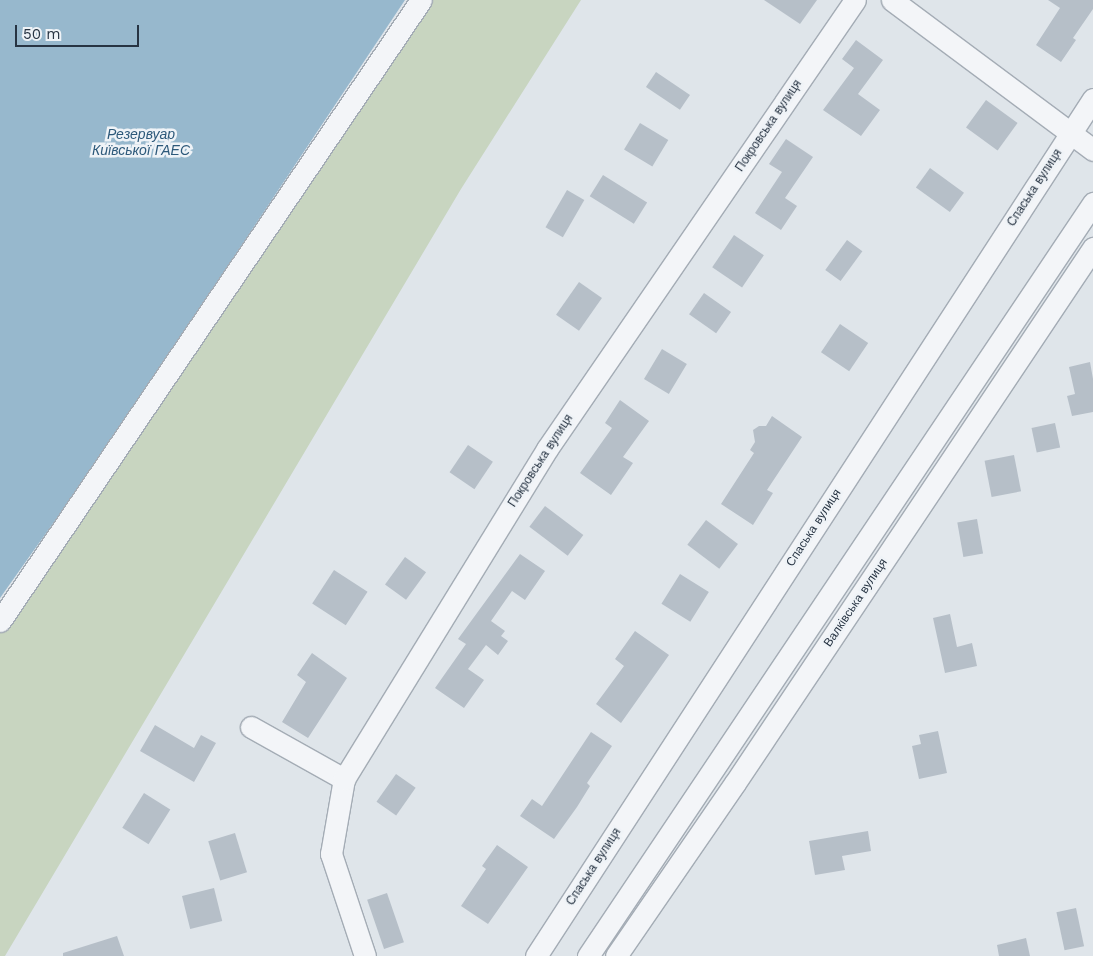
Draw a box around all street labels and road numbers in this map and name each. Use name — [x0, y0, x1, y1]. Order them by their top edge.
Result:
street label: Покровська вулиця — [733, 77, 805, 175]
street label: Спаська вулиця — [1005, 147, 1065, 229]
street label: Покровська вулиця — [506, 412, 576, 510]
street label: Спаська вулиця — [784, 487, 844, 569]
street label: Валківська вулиця — [821, 556, 891, 650]
street label: Спаська вулиця — [564, 826, 624, 908]

